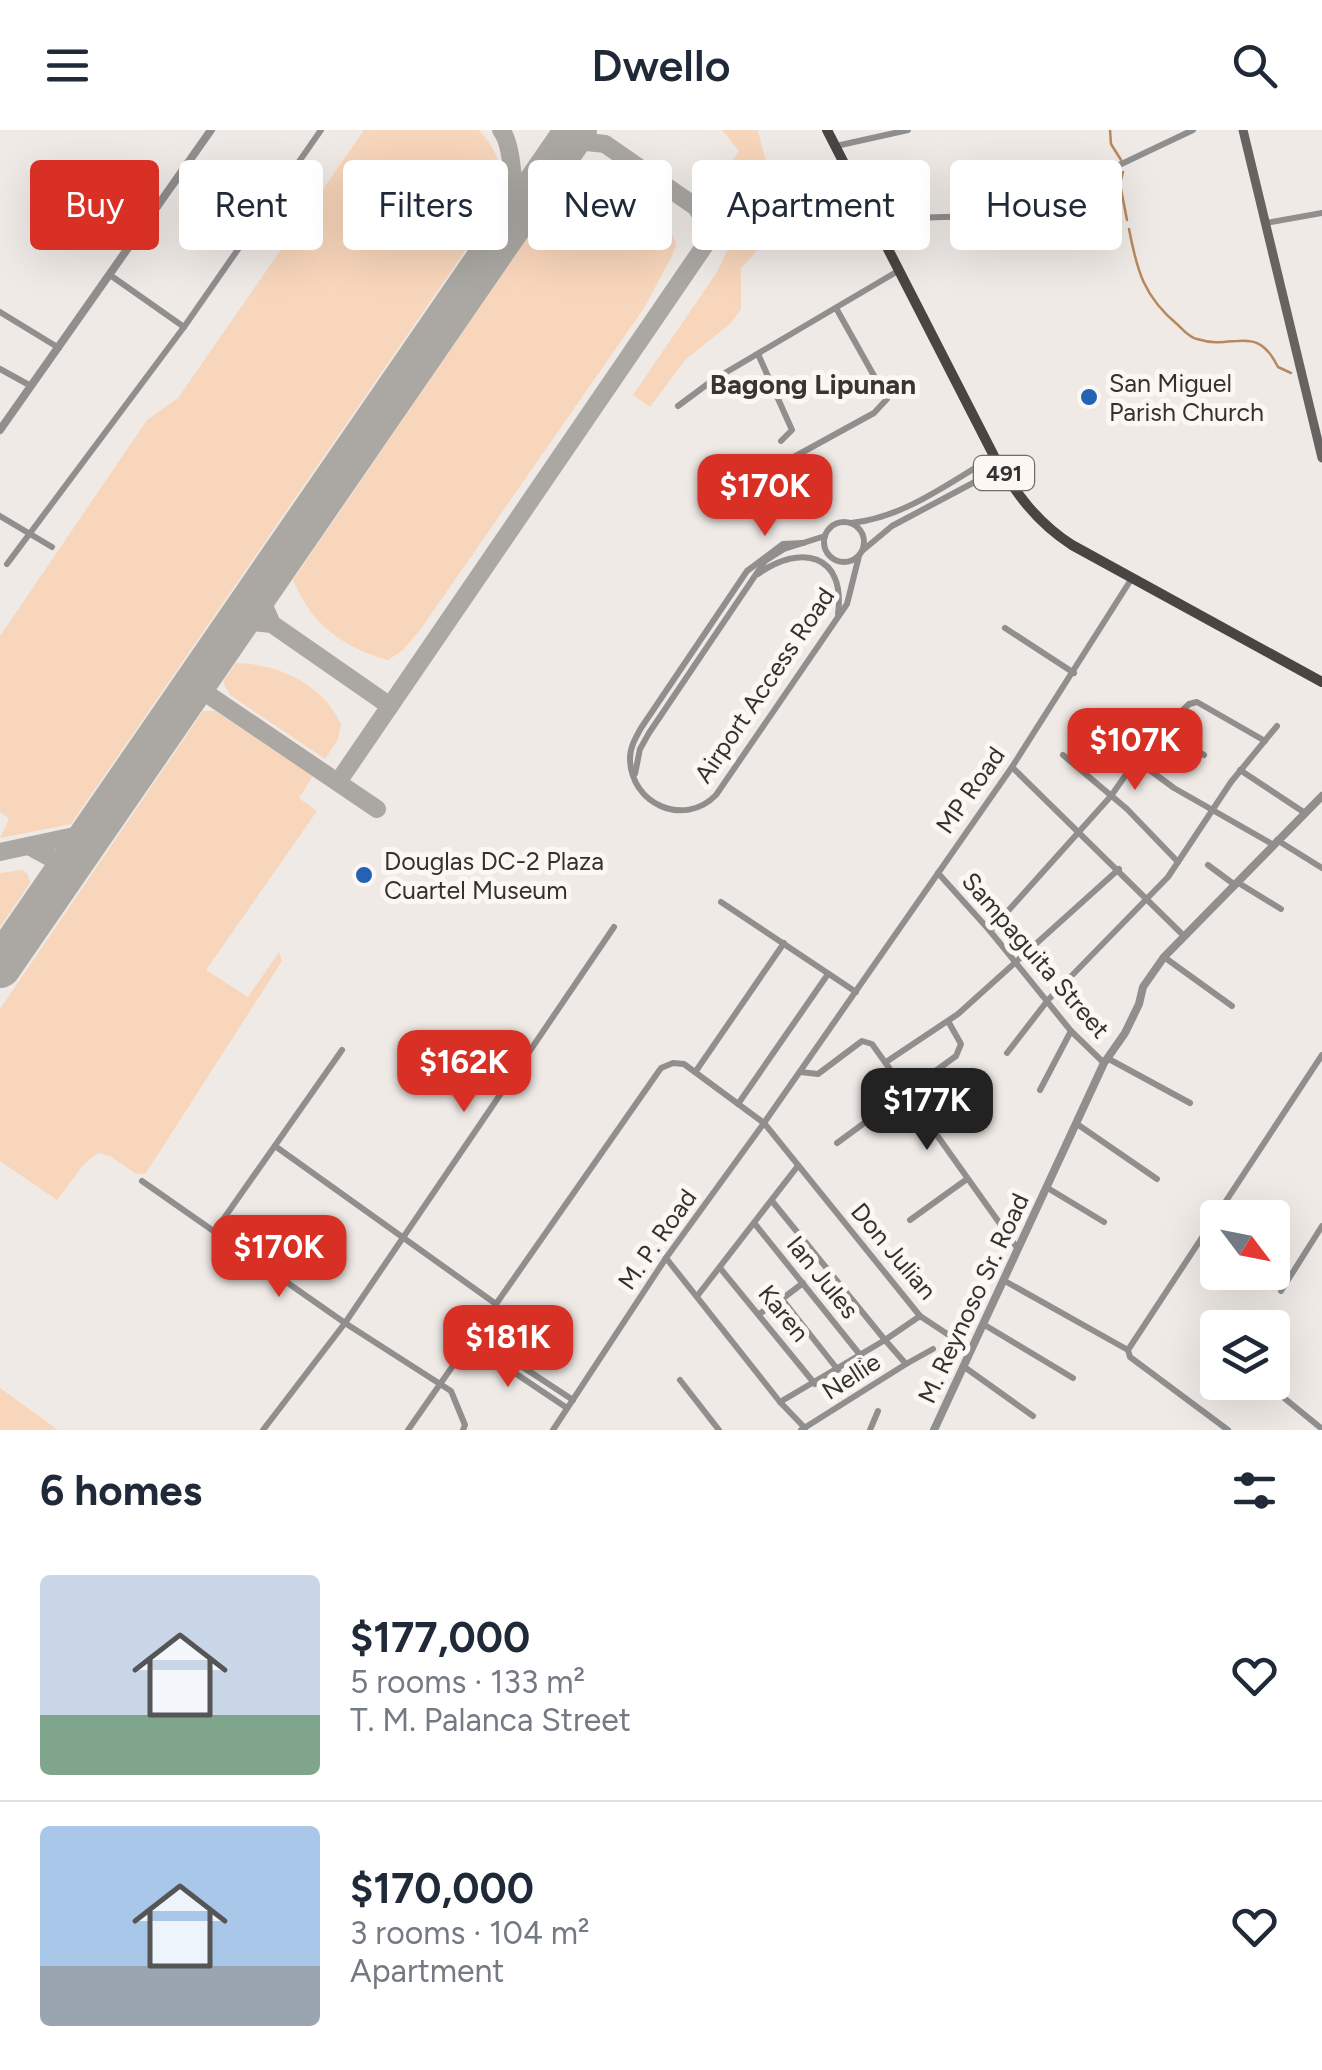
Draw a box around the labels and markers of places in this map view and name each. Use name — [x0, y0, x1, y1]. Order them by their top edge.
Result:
place label: San Miguel Parish Church — [1109, 368, 1264, 427]
marker: San Miguel Parish Church — [1078, 386, 1100, 408]
pin: $170K — [695, 454, 835, 539]
pin: $107K — [1065, 708, 1205, 793]
place label: Douglas DC-2 Plaza Cuartel Museum — [384, 846, 604, 905]
marker: Douglas DC-2 Plaza Cuartel Museum — [353, 864, 375, 886]
pin: $162K — [394, 1030, 534, 1115]
pin: $177K — [857, 1068, 997, 1153]
pin: $170K — [209, 1215, 349, 1300]
pin: $181K — [438, 1305, 578, 1390]

